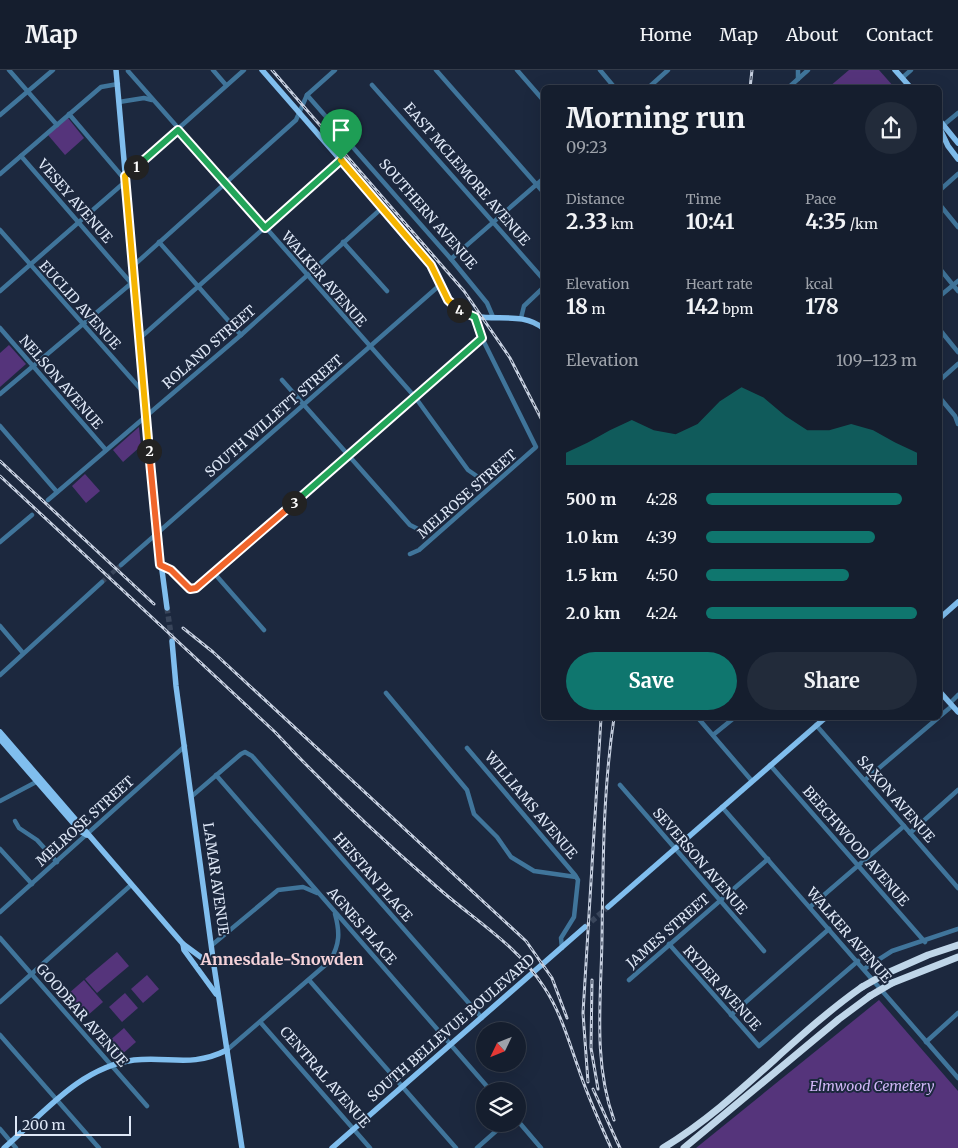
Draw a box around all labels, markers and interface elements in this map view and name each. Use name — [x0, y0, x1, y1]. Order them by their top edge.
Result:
text: Map — [25, 19, 78, 50]
text: Home — [640, 23, 692, 46]
text: Map — [720, 23, 758, 46]
text: About — [786, 23, 838, 46]
text: Contact — [866, 23, 933, 46]
street label: EAST MCLEMORE AVENUE — [400, 99, 534, 249]
text: Morning run — [566, 100, 745, 136]
button: share — [865, 102, 917, 154]
pin — [320, 109, 362, 160]
icon: arrive — [327, 116, 355, 144]
text: 09:23 — [566, 137, 607, 157]
pin: 1 — [124, 154, 148, 180]
street label: VESEY AVENUE — [33, 155, 116, 247]
street label: SOUTHERN AVENUE — [375, 155, 481, 273]
text: 1 — [133, 158, 140, 176]
text: Distance — [566, 190, 625, 208]
text: Time — [686, 190, 721, 208]
text: Pace — [805, 190, 836, 208]
text: 2.33 — [566, 208, 608, 235]
text: 10:41 — [686, 208, 734, 235]
text: 4:35 — [805, 208, 846, 235]
text: km — [608, 215, 634, 233]
text: /km — [846, 215, 878, 233]
street label: WALKER AVENUE — [277, 227, 370, 331]
street label: EUCLID AVENUE — [35, 257, 125, 353]
text: Elevation — [566, 275, 630, 293]
text: Heart rate — [686, 275, 753, 293]
text: kcal — [805, 275, 833, 293]
text: 18 — [566, 293, 588, 320]
text: 142 — [686, 293, 719, 320]
text: 178 — [805, 293, 839, 320]
pin: 4 — [446, 298, 472, 322]
text: m — [588, 300, 605, 318]
text: bpm — [719, 300, 753, 318]
street label: ROLAND STREET — [159, 301, 260, 393]
text: 4 — [455, 301, 464, 319]
street label: NELSON AVENUE — [15, 331, 107, 433]
text: Elevation — [566, 350, 639, 370]
text: 109–123 m — [836, 350, 917, 370]
street label: SOUTH WILLETT STREET — [201, 351, 347, 481]
pin: 2 — [136, 438, 162, 464]
text: 2 — [145, 442, 154, 460]
street label: MELROSE STREET — [413, 446, 521, 542]
text: 500 m — [566, 489, 616, 509]
text: 4:28 — [646, 489, 678, 509]
pin: 3 — [282, 490, 306, 516]
text: 3 — [290, 494, 299, 512]
text: 1.0 km — [566, 527, 619, 547]
text: 4:39 — [646, 527, 677, 547]
text: 1.5 km — [566, 565, 618, 585]
text: 4:50 — [646, 565, 678, 585]
text: 2.0 km — [566, 603, 620, 623]
text: 4:24 — [646, 603, 678, 623]
button: Save — [566, 652, 737, 710]
button: Share — [747, 652, 917, 710]
street label: WILLIAMS AVENUE — [480, 747, 581, 862]
street label: SAXON AVENUE — [853, 752, 939, 846]
street label: MELROSE STREET — [32, 772, 138, 870]
street label: BEECHWOOD AVENUE — [799, 782, 913, 910]
street label: SEVERSON AVENUE — [649, 804, 751, 918]
street label: LAMAR AVENUE — [199, 821, 233, 937]
street label: HEISTAN PLACE — [330, 829, 417, 925]
street label: AGNES PLACE — [323, 883, 401, 968]
street label: WALKER AVENUE — [802, 883, 895, 987]
street label: JAMES STREET — [622, 890, 714, 973]
street label: RYDER AVENUE — [679, 942, 765, 1034]
district label: Annesdale-Snowden — [200, 949, 364, 969]
street label: SOUTH BELLEVUE BOULEVARD — [364, 950, 539, 1106]
street label: GOODBAR AVENUE — [32, 960, 132, 1070]
north arrow — [476, 1022, 526, 1072]
map controls — [476, 1022, 526, 1132]
street label: CENTRAL AVENUE — [276, 1023, 374, 1131]
park label: Elmwood Cemetery — [810, 1077, 935, 1095]
button: layers — [476, 1082, 526, 1132]
scale bar — [15, 1113, 131, 1136]
text: 200 m — [22, 1116, 65, 1134]

